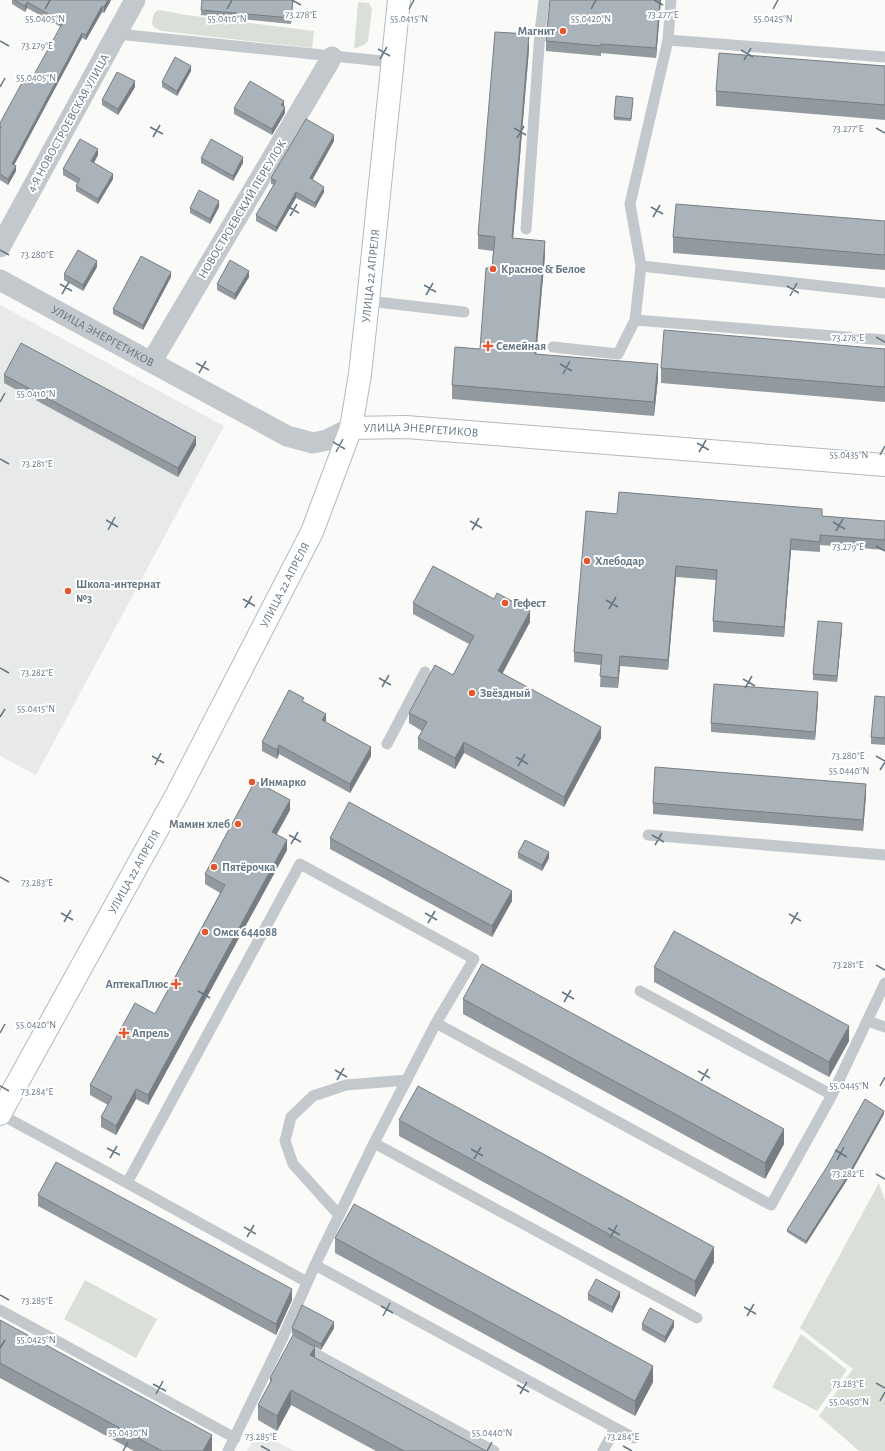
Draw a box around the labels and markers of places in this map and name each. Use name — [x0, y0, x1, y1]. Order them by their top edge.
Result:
place label: Магнит — [518, 25, 555, 37]
marker: Магнит — [558, 26, 568, 36]
place label: Красное & Белое — [501, 263, 586, 275]
marker: Красное & Белое — [488, 264, 498, 274]
place label: Семейная — [496, 340, 546, 352]
marker: Семейная — [483, 341, 493, 351]
place label: Хлебодар — [595, 555, 644, 567]
marker: Хлебодар — [582, 556, 592, 566]
place label: Школа-интернат №3 — [76, 578, 161, 604]
marker: Школа-интернат №3 — [63, 586, 73, 596]
place label: Гефест — [513, 597, 546, 609]
marker: Гефест — [500, 598, 510, 608]
place label: Звёздный — [480, 687, 531, 699]
marker: Звёздный — [467, 688, 477, 698]
place label: Инмарко — [260, 776, 306, 788]
marker: Инмарко — [247, 777, 257, 787]
place label: Мамин хлеб — [169, 818, 230, 830]
marker: Мамин хлеб — [233, 819, 243, 829]
place label: Пятёрочка — [222, 861, 276, 873]
marker: Пятёрочка — [209, 862, 219, 872]
place label: Омск 644088 — [213, 926, 277, 938]
marker: Омск 644088 — [200, 927, 210, 937]
place label: АптекаПлюс — [106, 978, 168, 990]
marker: АптекаПлюс — [171, 979, 181, 989]
place label: Апрель — [132, 1027, 169, 1039]
marker: Апрель — [119, 1028, 129, 1038]

